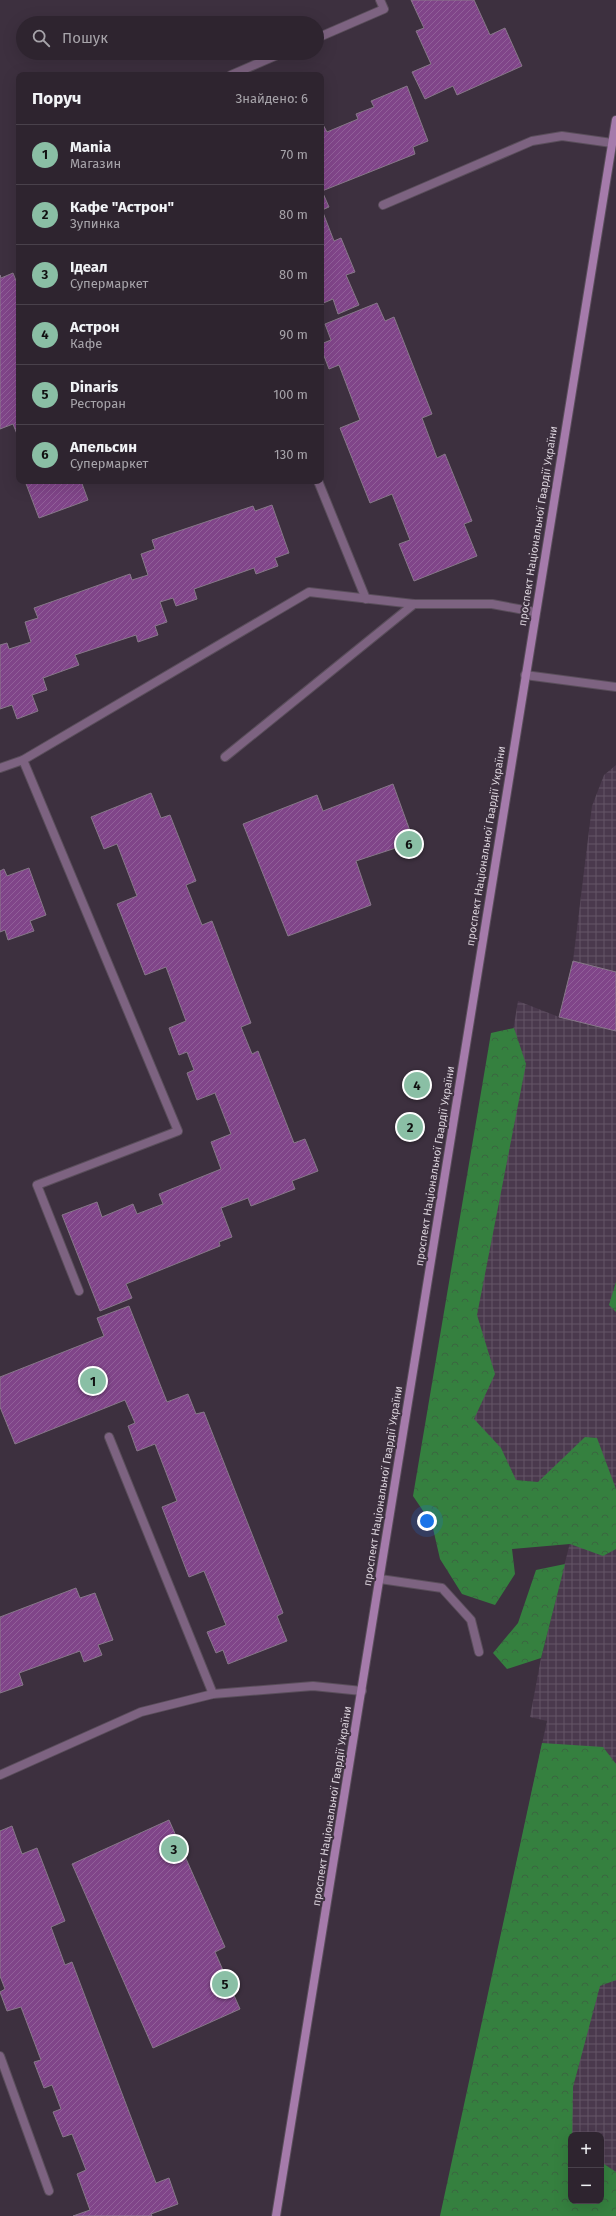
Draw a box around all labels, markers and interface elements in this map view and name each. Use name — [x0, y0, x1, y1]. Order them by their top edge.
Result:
search box — [16, 16, 324, 60]
icon: search — [30, 27, 52, 49]
text: Пошук — [62, 29, 108, 47]
text: Поруч — [32, 88, 81, 109]
text: Знайдено: 6 — [236, 91, 308, 106]
text: Mania — [70, 138, 111, 156]
text: 1 — [42, 147, 48, 162]
text: 70 m — [281, 147, 308, 162]
text: Магазин — [70, 156, 121, 171]
text: Кафе "Астрон" — [70, 198, 174, 216]
text: 2 — [42, 207, 48, 222]
text: 80 m — [279, 207, 308, 222]
text: Зупинка — [70, 216, 120, 231]
text: Ідеал — [70, 258, 108, 276]
text: 3 — [42, 267, 48, 282]
text: 80 m — [279, 267, 308, 282]
text: Супермаркет — [70, 276, 148, 291]
text: Астрон — [70, 318, 120, 336]
text: 4 — [41, 327, 49, 342]
text: 90 m — [279, 327, 308, 342]
text: Кафе — [70, 336, 102, 351]
text: Dinaris — [70, 378, 118, 396]
text: 5 — [42, 387, 48, 402]
text: 100 m — [273, 387, 308, 402]
text: Ресторан — [70, 396, 126, 411]
street label: проспект Національної Гвардії України — [516, 425, 560, 627]
text: Апельсин — [70, 438, 137, 456]
text: 6 — [41, 447, 49, 462]
text: 130 m — [274, 447, 308, 462]
text: Супермаркет — [70, 456, 148, 471]
street label: проспект Національної Гвардії України — [464, 745, 508, 947]
pin: 6 — [396, 829, 422, 859]
street label: проспект Національної Гвардії України — [413, 1065, 457, 1267]
pin: 4 — [404, 1070, 430, 1100]
pin: 2 — [397, 1112, 423, 1142]
pin: 1 — [80, 1366, 106, 1396]
street label: проспект Національної Гвардії України — [361, 1385, 405, 1587]
your location — [417, 1511, 437, 1531]
street label: проспект Національної Гвардії України — [310, 1705, 354, 1907]
pin: 3 — [161, 1834, 187, 1864]
pin: 5 — [212, 1969, 238, 1999]
map controls — [568, 2132, 604, 2204]
button: + — [568, 2132, 604, 2168]
button: − — [568, 2168, 604, 2204]

